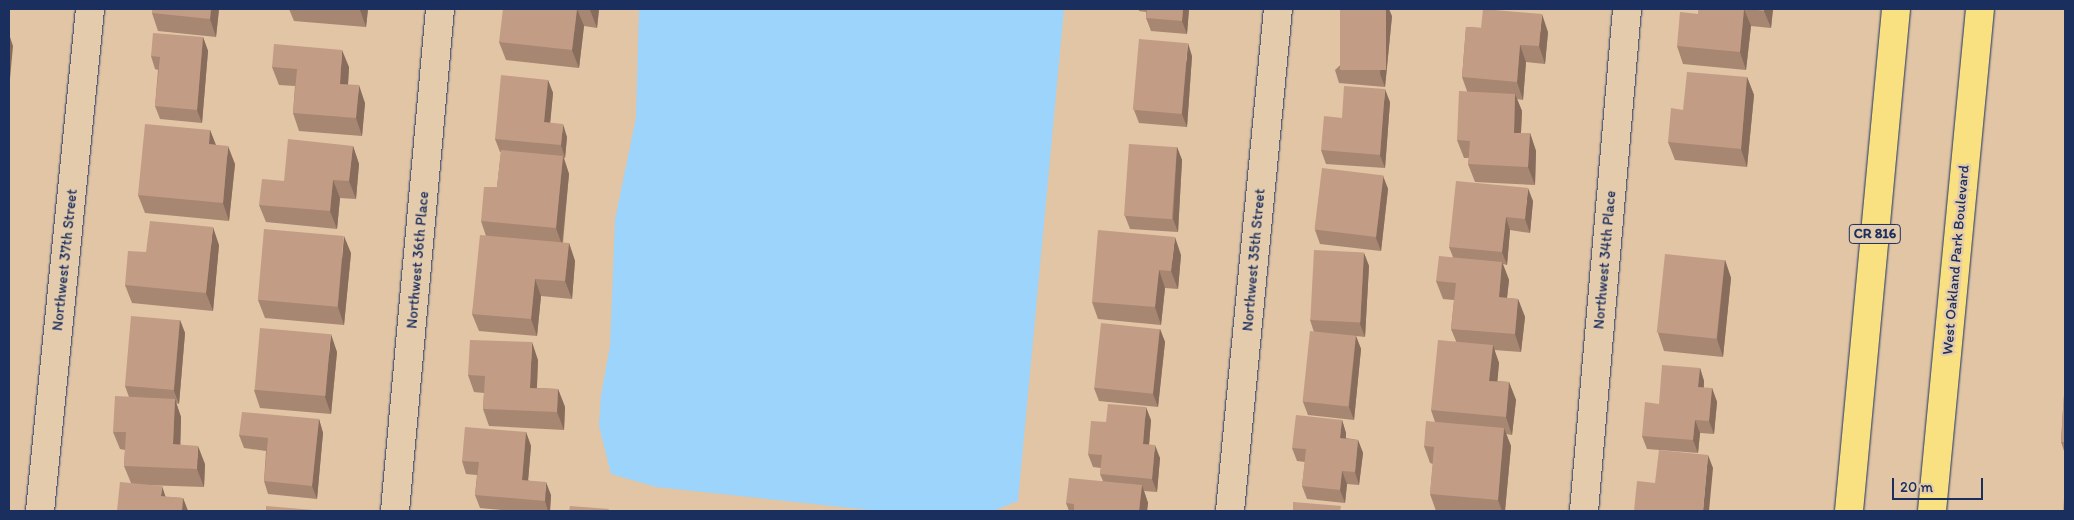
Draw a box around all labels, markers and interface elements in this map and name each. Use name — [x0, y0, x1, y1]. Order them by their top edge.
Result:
street label: West Oakland Park Boulevard — [1939, 164, 1973, 356]
street label: Northwest 37th Street — [49, 188, 81, 332]
street label: Northwest 35th Street — [1239, 188, 1269, 332]
street label: Northwest 34th Place — [1590, 190, 1620, 330]
street label: Northwest 36th Place — [403, 191, 433, 329]
road number: CR 816 — [1849, 222, 1901, 245]
scale bar — [1894, 468, 1985, 500]
text: 20 m — [1900, 478, 1933, 496]

